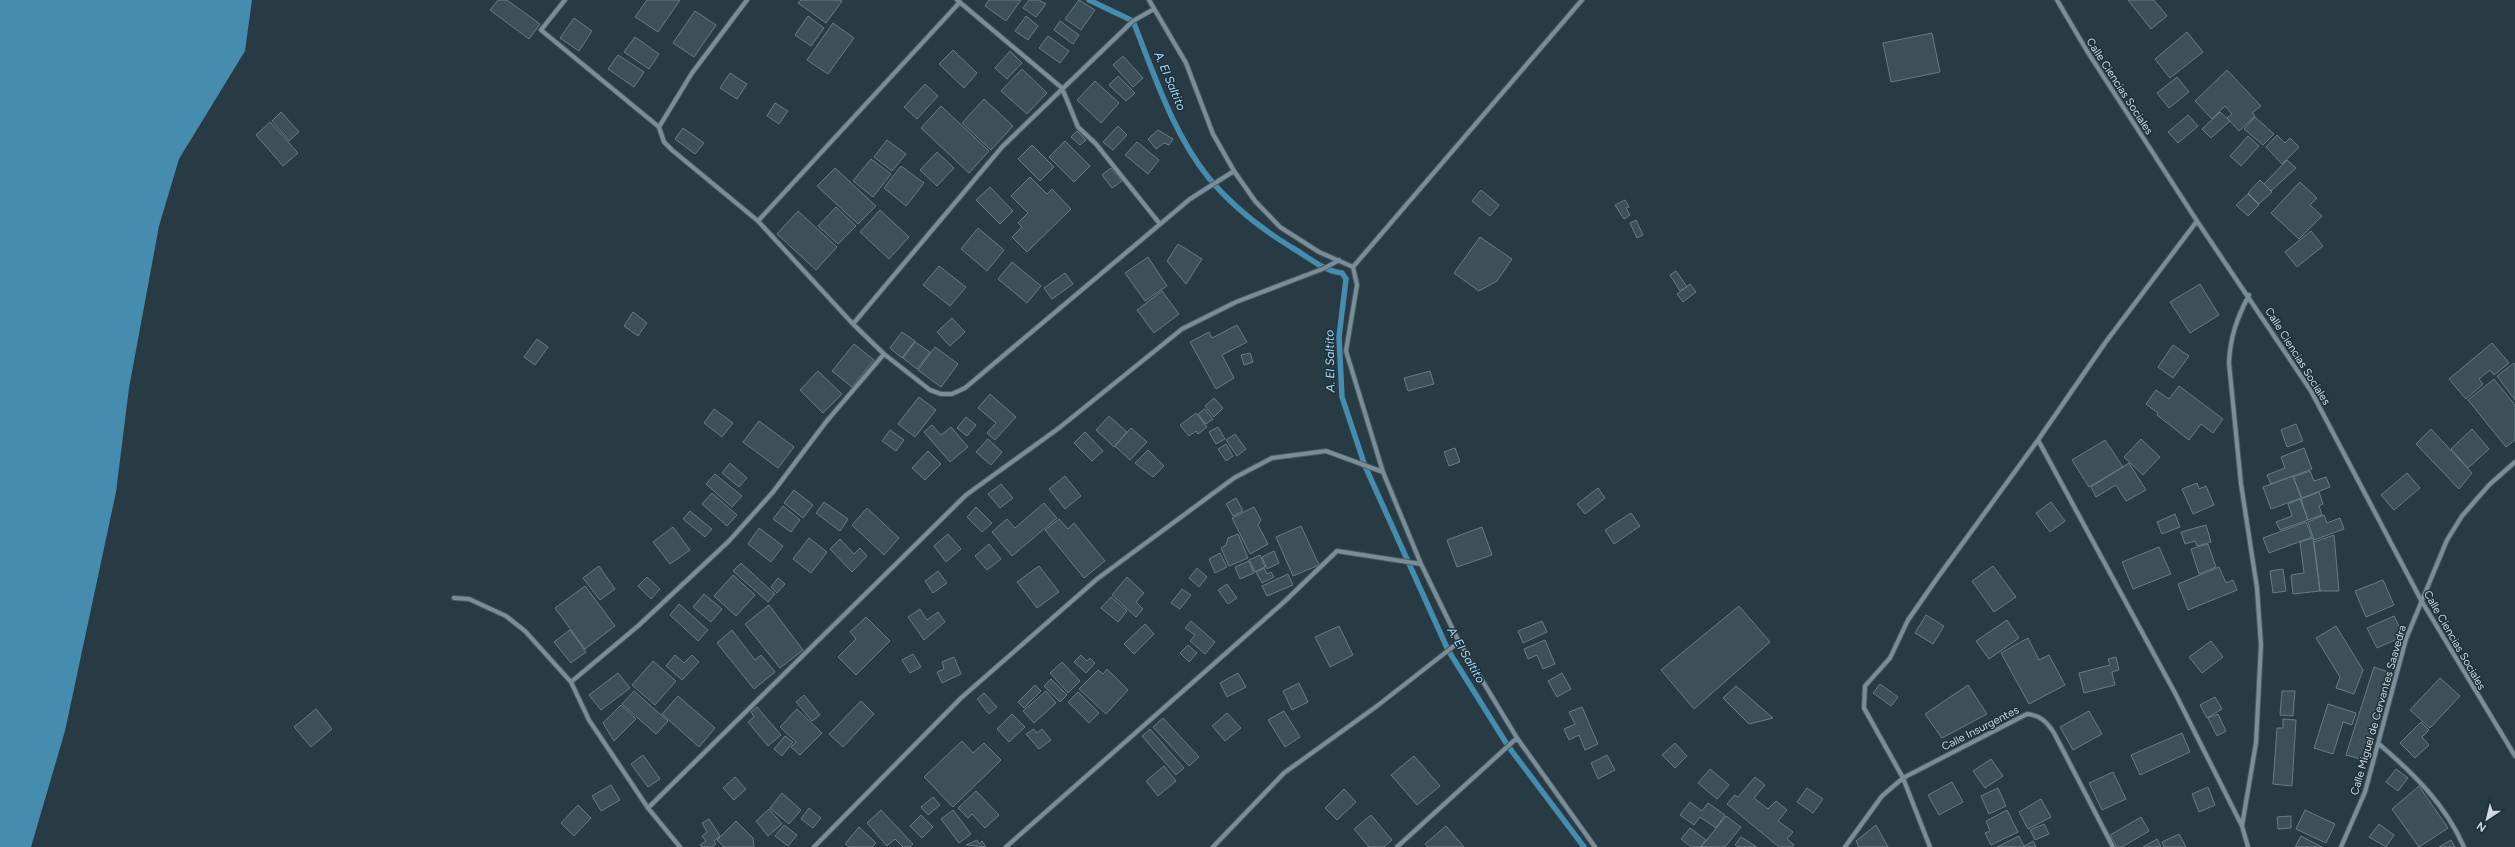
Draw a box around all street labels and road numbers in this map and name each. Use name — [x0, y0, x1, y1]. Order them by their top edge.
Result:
street label: Calle Ciencias Sociales — [2083, 36, 2156, 137]
street label: Calle Ciencias Sociales — [2262, 305, 2333, 407]
street label: Calle Ciencias Sociales — [2421, 588, 2488, 692]
street label: Calle Miguel de Cervantes Saavedra — [2348, 624, 2409, 797]
street label: Calle Insurgentes — [1939, 703, 2021, 754]

